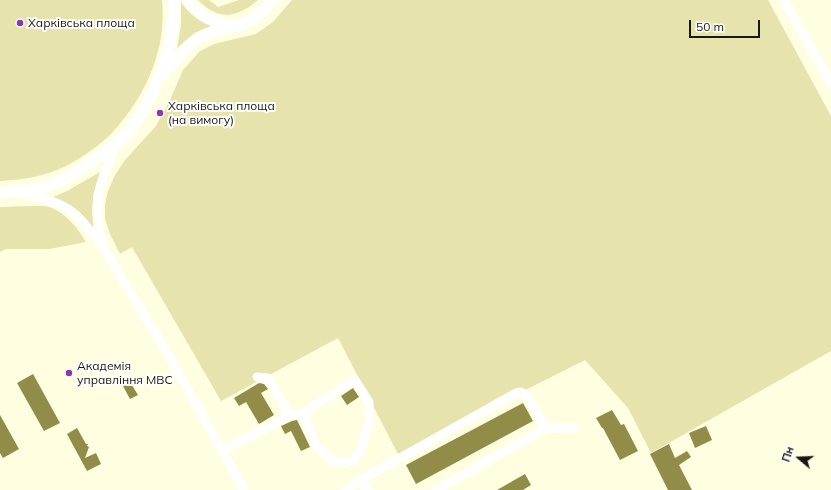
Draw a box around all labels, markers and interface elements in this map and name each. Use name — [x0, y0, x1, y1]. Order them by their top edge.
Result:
scale bar — [691, 12, 762, 38]
place label: Харківська площа — [28, 16, 135, 30]
marker: Харківська площа — [15, 18, 25, 28]
text: 50 m — [696, 19, 724, 34]
place label: Харківська площа (на вимогу) — [168, 99, 275, 127]
marker: Харківська площа (на вимогу) — [155, 108, 165, 118]
place label: Академія управління МВС — [77, 359, 173, 387]
marker: Академія управління МВС — [64, 368, 74, 378]
north arrow — [779, 438, 819, 478]
text: Пн — [779, 445, 797, 464]

